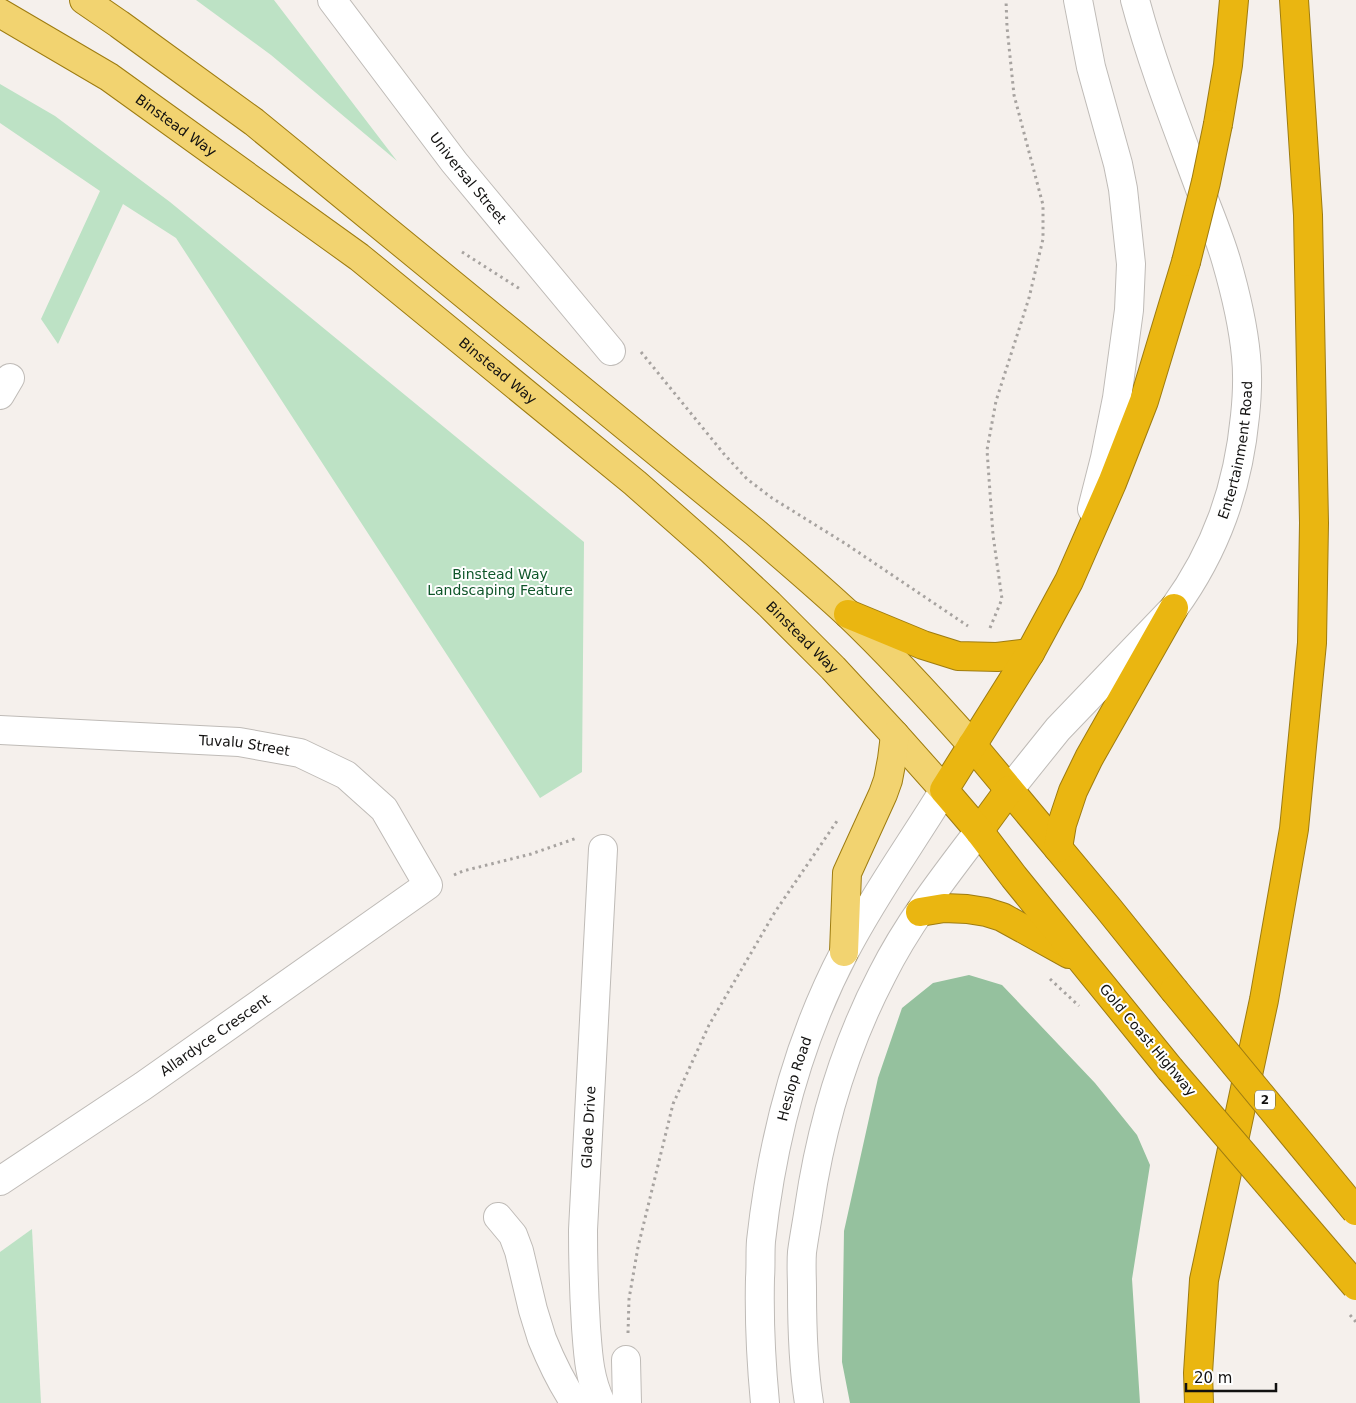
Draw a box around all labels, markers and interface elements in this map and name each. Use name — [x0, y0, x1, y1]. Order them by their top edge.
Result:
street label: Binstead Way — [133, 91, 219, 160]
street label: Universal Street — [427, 129, 510, 227]
street label: Binstead Way — [456, 334, 540, 407]
street label: Entertainment Road — [1215, 381, 1255, 521]
park label: Binstead Way Landscaping Feature — [427, 566, 573, 598]
street label: Binstead Way — [763, 598, 842, 677]
street label: Tuvalu Street — [197, 732, 292, 759]
street label: Gold Coast Highway — [1096, 981, 1200, 1099]
street label: Allardyce Crescent — [157, 991, 274, 1079]
street label: Heslop Road — [774, 1034, 815, 1123]
street label: Glade Drive — [578, 1085, 599, 1169]
road number: 2 — [1255, 1090, 1275, 1110]
scale bar — [1186, 1360, 1276, 1392]
text: 20 m — [1194, 1369, 1232, 1387]

